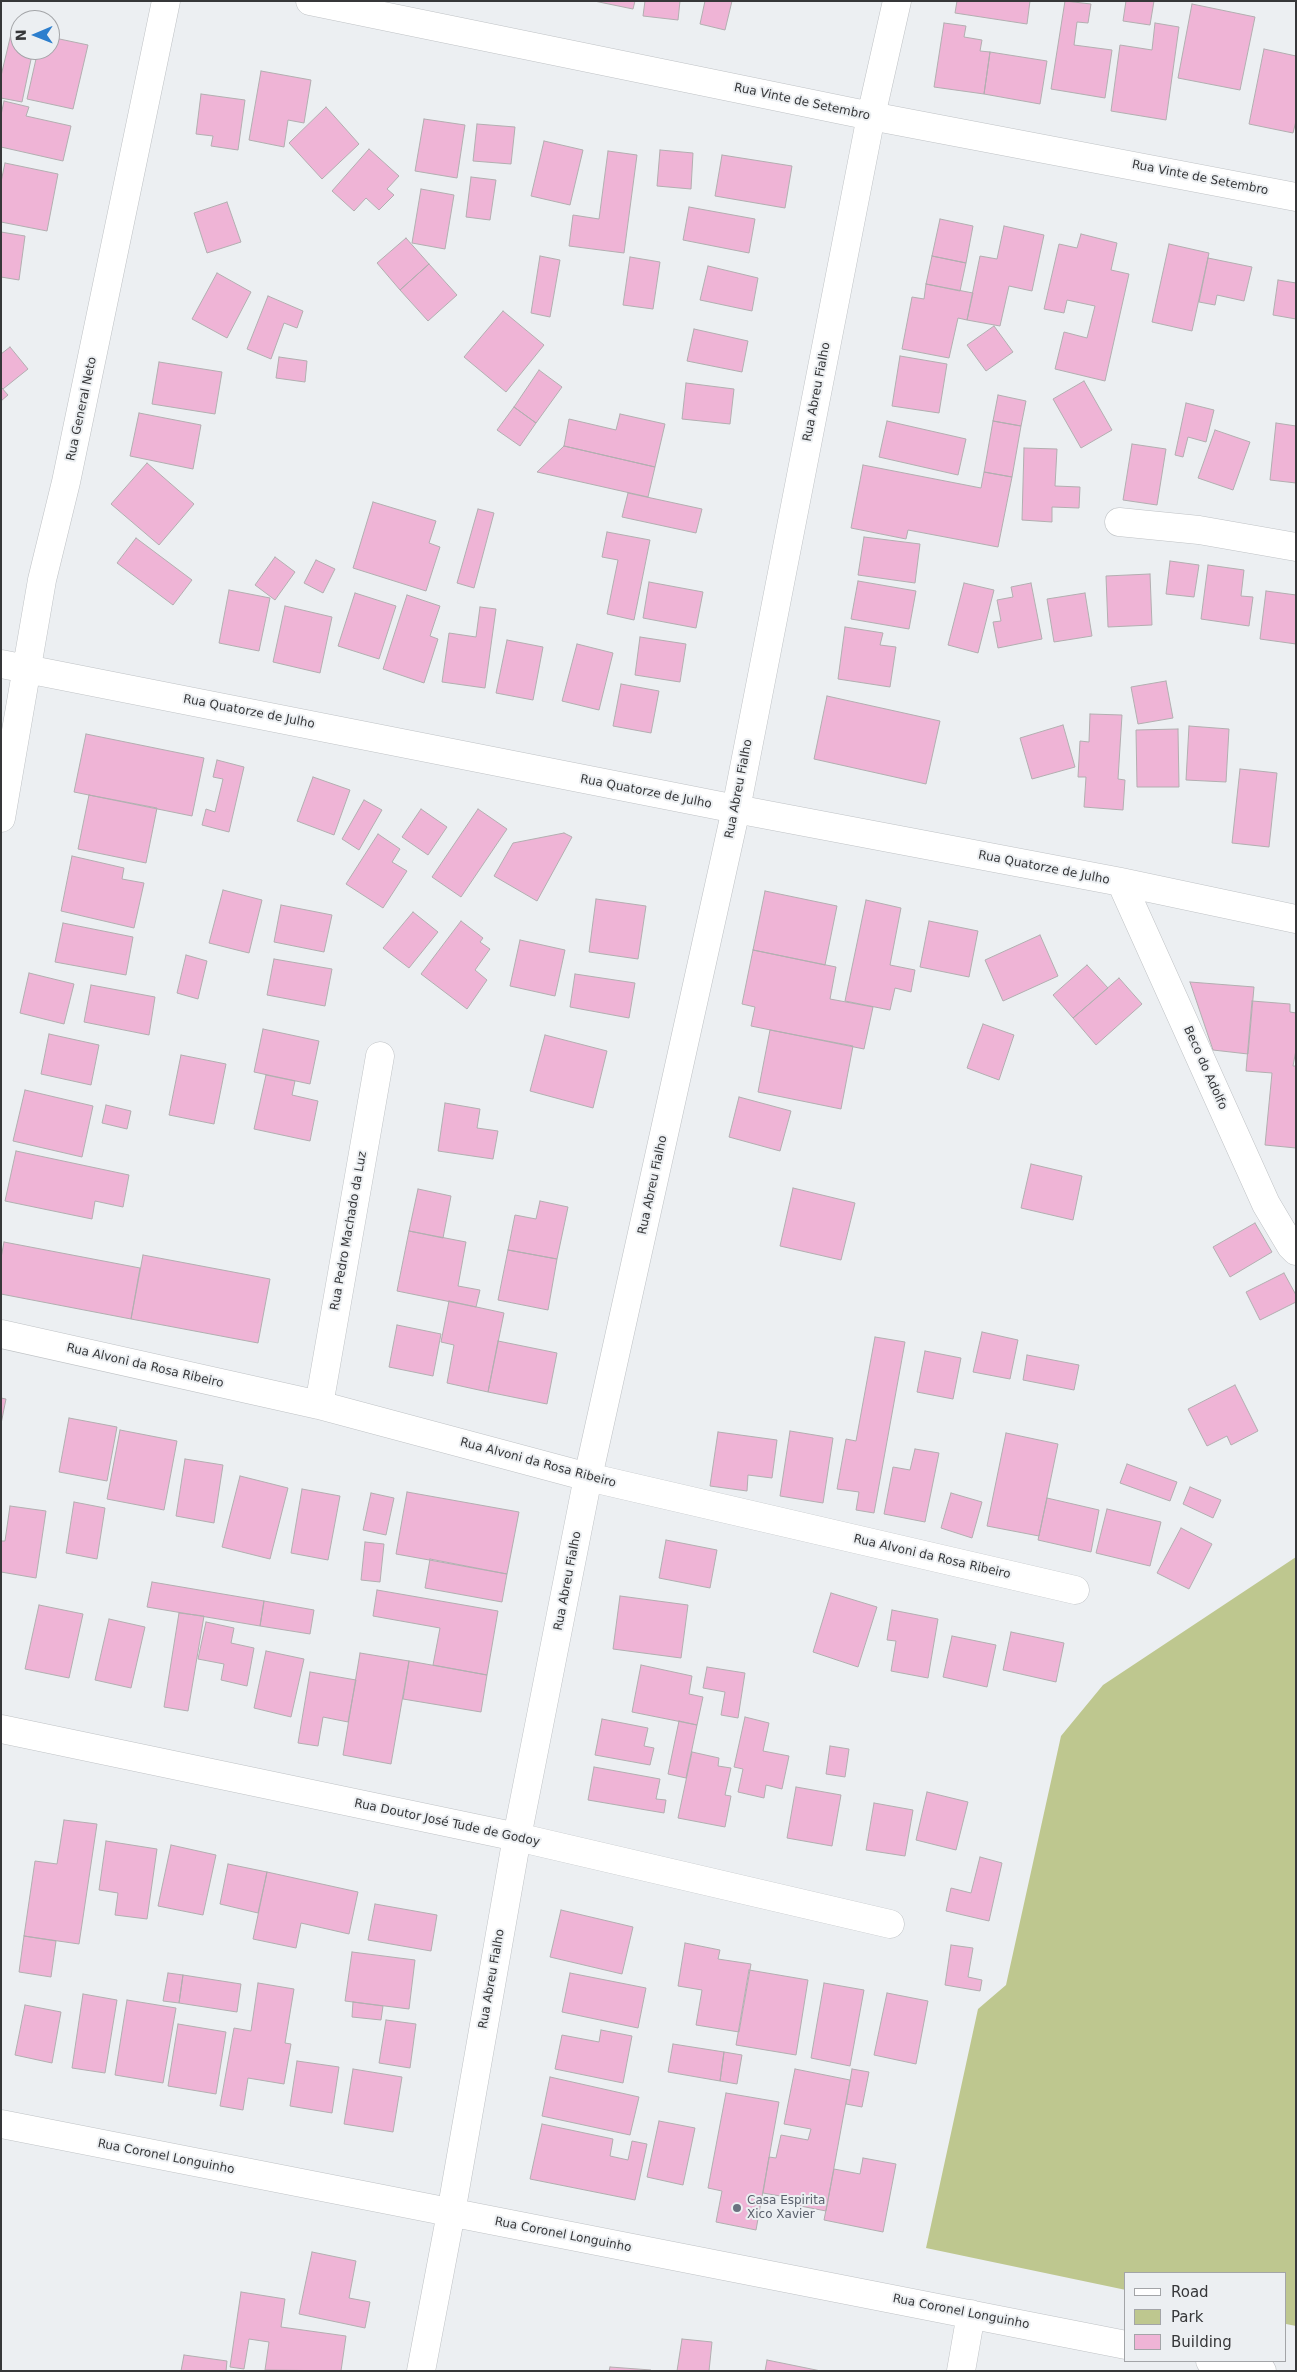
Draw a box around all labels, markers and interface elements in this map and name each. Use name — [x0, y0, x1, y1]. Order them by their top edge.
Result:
north arrow — [10, 10, 60, 60]
text: N — [13, 29, 29, 41]
street label: Rua Vinte de Setembro — [733, 81, 871, 123]
street label: Rua Vinte de Setembro — [1131, 158, 1269, 198]
street label: Rua Abreu Fialho — [800, 341, 834, 443]
street label: Rua General Neto — [64, 356, 100, 462]
street label: Rua Quatorze de Julho — [182, 692, 316, 732]
street label: Rua Abreu Fialho — [722, 738, 756, 840]
street label: Rua Quatorze de Julho — [579, 772, 713, 812]
street label: Rua Quatorze de Julho — [977, 848, 1111, 888]
street label: Beco do Adolfo — [1180, 1024, 1230, 1112]
street label: Rua Abreu Fialho — [635, 1134, 671, 1236]
street label: Rua Pedro Machado da Luz — [328, 1150, 370, 1312]
street label: Rua Alvoni da Rosa Ribeiro — [65, 1341, 225, 1391]
street label: Rua Alvoni da Rosa Ribeiro — [459, 1435, 617, 1491]
street label: Rua Abreu Fialho — [551, 1530, 585, 1632]
street label: Rua Alvoni da Rosa Ribeiro — [852, 1532, 1012, 1582]
street label: Rua Doutor José Tude de Godoy — [353, 1796, 541, 1850]
street label: Rua Abreu Fialho — [476, 1928, 508, 2030]
street label: Rua Coronel Longuinho — [96, 2137, 236, 2177]
place label: Casa Espirita Xico Xavier — [747, 2194, 825, 2222]
marker: Casa Espirita Xico Xavier — [731, 2202, 743, 2214]
street label: Rua Coronel Longuinho — [493, 2215, 633, 2255]
legend — [1124, 2272, 1287, 2362]
text: Road — [1171, 2283, 1209, 2301]
street label: Rua Coronel Longuinho — [891, 2292, 1031, 2332]
text: Park — [1171, 2308, 1203, 2326]
text: Building — [1171, 2333, 1232, 2351]

